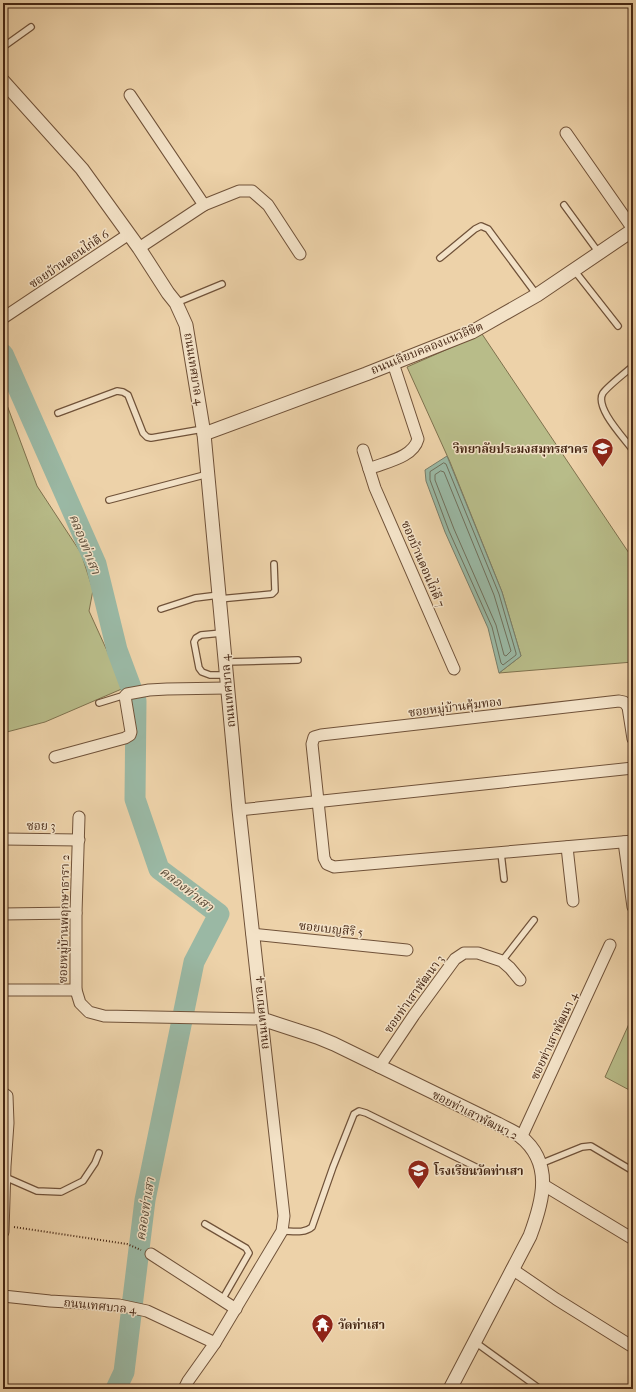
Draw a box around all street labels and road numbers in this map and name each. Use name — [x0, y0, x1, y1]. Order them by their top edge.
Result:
street label: ซอยบ้านดอนไก่ดี 6 — [25, 225, 112, 291]
street label: ถนนเลียบคลองแนวลิขิต — [369, 319, 485, 377]
street label: ถนนเทศบาล 4 — [181, 332, 207, 407]
street label: ซอยบ้านดอนไก่ดี 7 — [398, 518, 449, 610]
street label: ถนนเทศบาล 4 — [218, 653, 238, 728]
street label: ซอยหมู่บ้านคุ้มทอง — [407, 694, 503, 721]
street label: ซอย 3 — [27, 819, 56, 833]
street label: ซอยหมู่บ้านพฤกษาธารา 2 — [56, 854, 73, 984]
street label: ซอยเบญสิริ 5 — [298, 919, 364, 939]
street label: ซอยท่าเสาพัฒนา 3 — [381, 952, 447, 1036]
street label: ถนนเทศบาล 4 — [250, 975, 272, 1050]
street label: ซอยท่าเสาพัฒนา 4 — [528, 989, 581, 1082]
street label: ซอยท่าเสาพัฒนา 2 — [430, 1087, 520, 1143]
street label: ถนนเทศบาล 4 — [63, 1295, 138, 1317]

